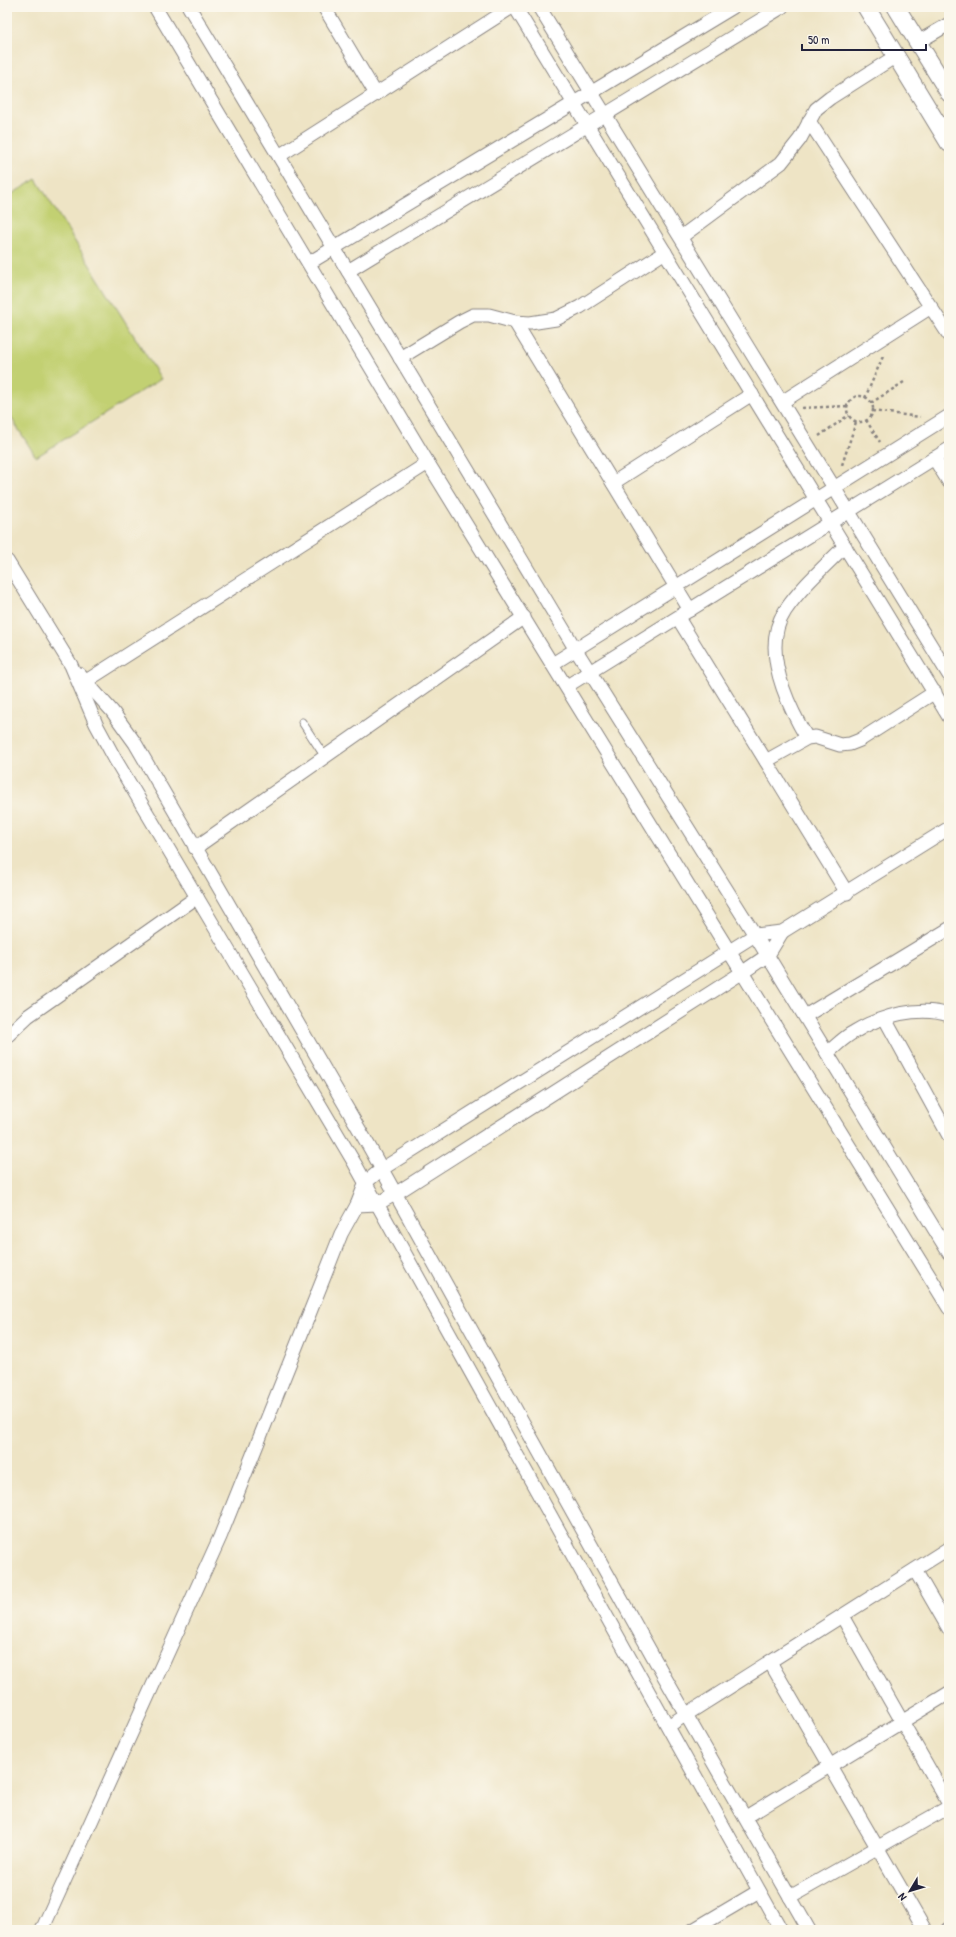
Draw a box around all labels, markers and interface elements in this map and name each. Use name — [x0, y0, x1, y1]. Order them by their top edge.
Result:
scale bar — [802, 26, 926, 52]
text: 50 m — [808, 31, 829, 48]
north arrow — [890, 1871, 930, 1911]
text: N — [895, 1890, 909, 1904]

